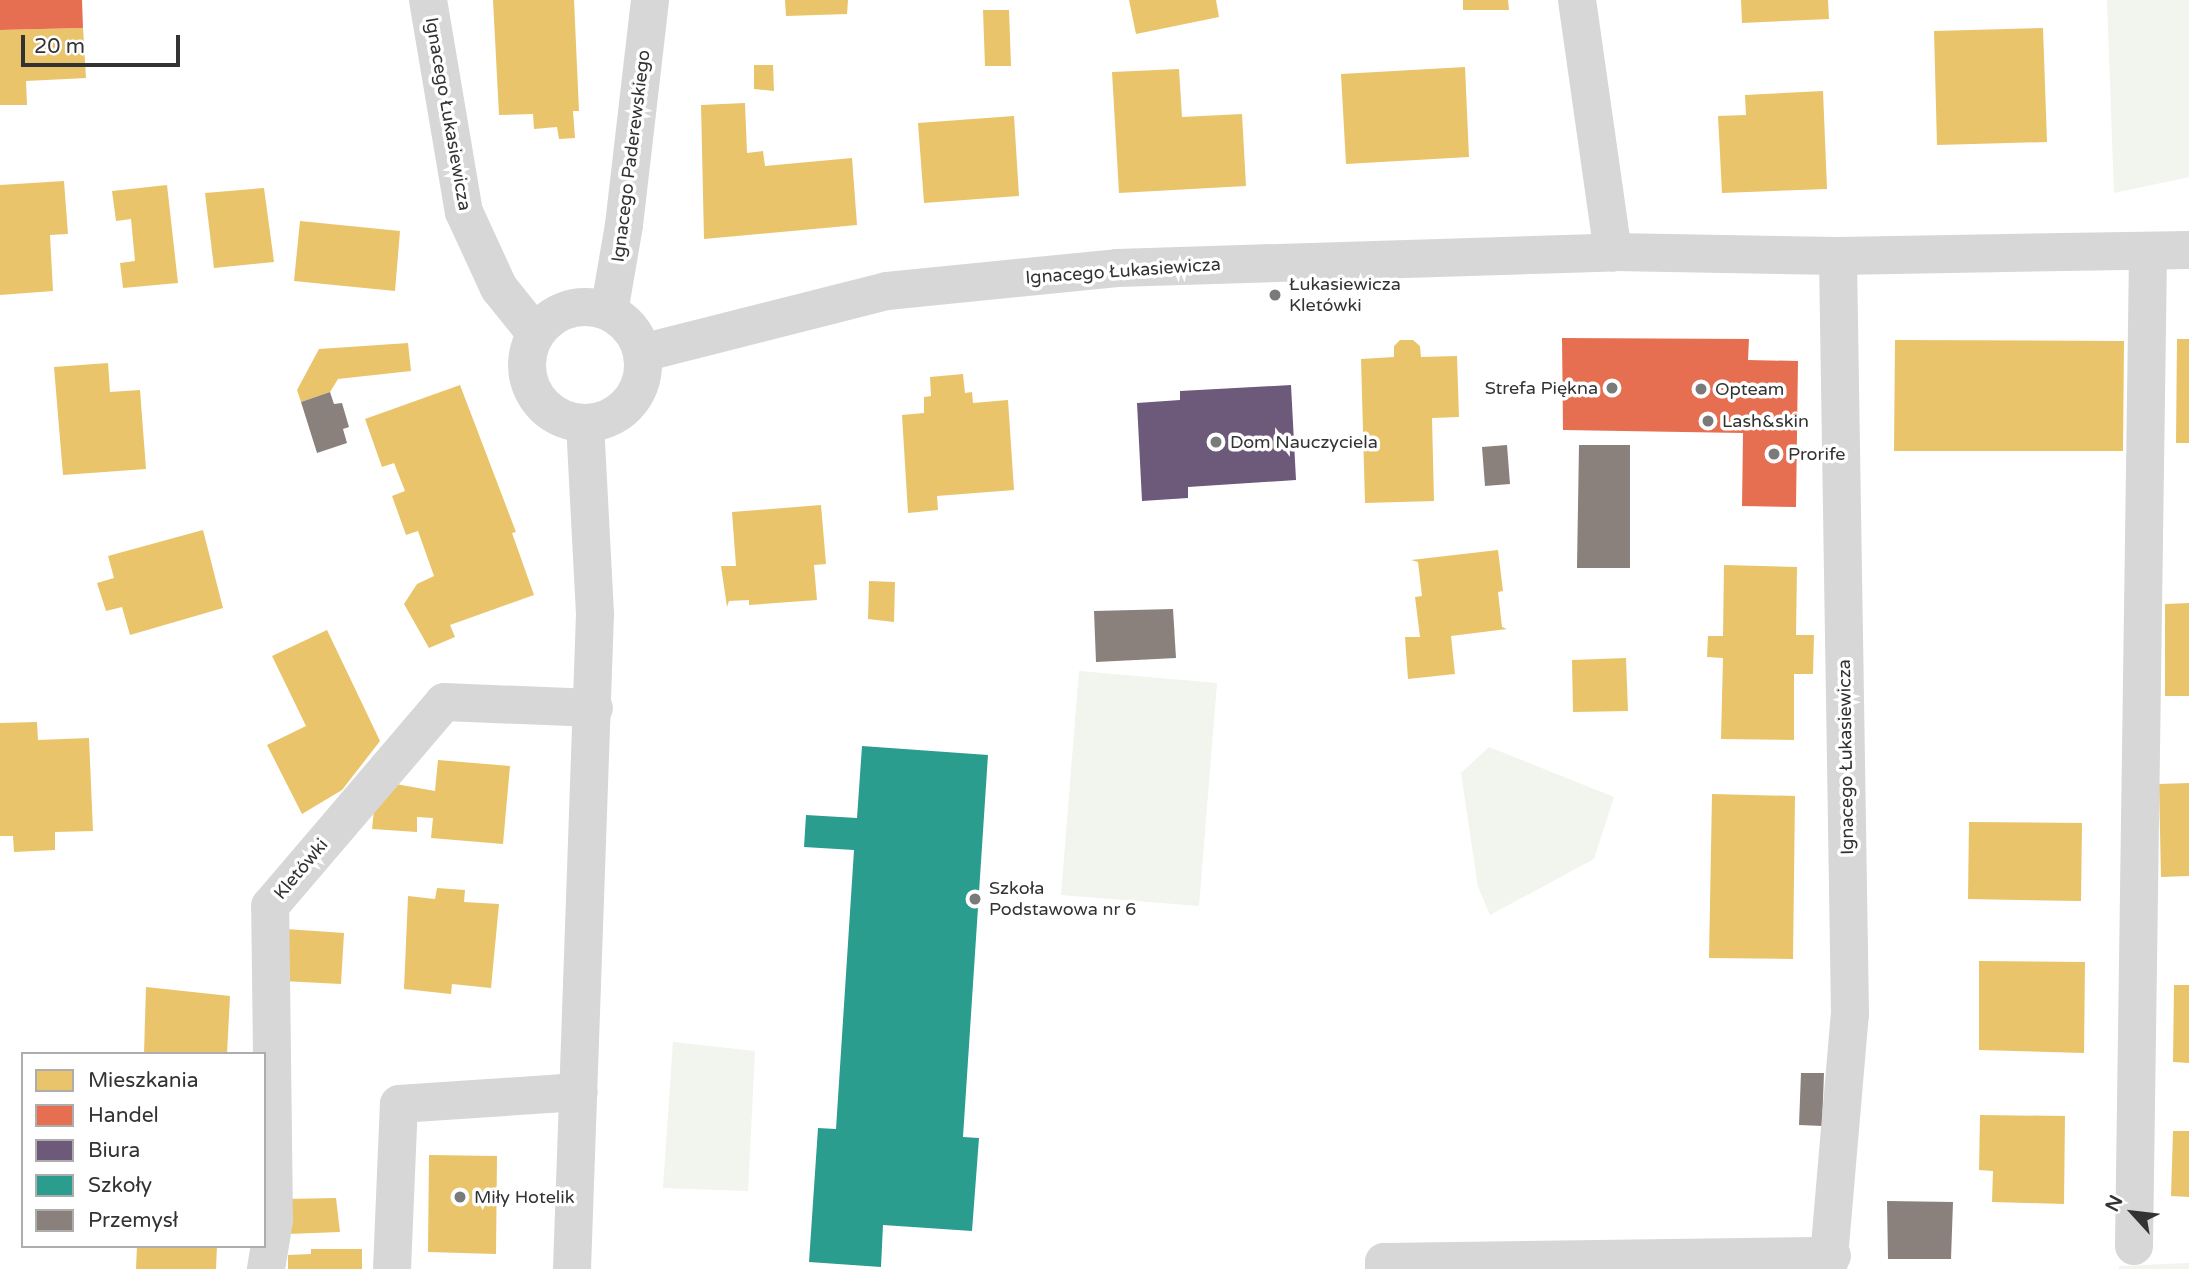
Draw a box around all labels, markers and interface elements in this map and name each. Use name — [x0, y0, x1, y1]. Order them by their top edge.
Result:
street label: Ignacego Łukasiewicza — [420, 16, 476, 212]
scale bar — [24, 21, 184, 65]
text: 20 m — [34, 34, 85, 59]
street label: Ignacego Paderewskiego — [607, 49, 655, 263]
street label: Ignacego Łukasiewicza — [1025, 253, 1221, 289]
place label: Łukasiewicza Kletówki — [1289, 274, 1401, 316]
marker: Łukasiewicza Kletówki — [1267, 287, 1283, 303]
place label: Strefa Piękna — [1485, 377, 1598, 399]
place label: Opteam — [1715, 378, 1784, 400]
marker: Strefa Piękna — [1604, 380, 1620, 396]
marker: Opteam — [1693, 381, 1709, 397]
place label: Lash&skin — [1722, 410, 1809, 432]
marker: Lash&skin — [1700, 413, 1716, 429]
place label: Dom Nauczyciela — [1230, 431, 1378, 453]
marker: Dom Nauczyciela — [1208, 434, 1224, 450]
place label: Prorife — [1788, 443, 1845, 465]
marker: Prorife — [1766, 446, 1782, 462]
street label: Ignacego Łukasiewicza — [1833, 659, 1859, 855]
street label: Kletówki — [269, 834, 333, 904]
place label: Szkoła Podstawowa nr 6 — [989, 878, 1136, 920]
marker: Szkoła Podstawowa nr 6 — [967, 891, 983, 907]
legend — [21, 1052, 266, 1248]
text: Mieszkania — [88, 1068, 199, 1093]
text: Handel — [88, 1103, 159, 1128]
text: Biura — [88, 1138, 140, 1163]
text: Szkoły — [88, 1173, 152, 1198]
north arrow — [2098, 1178, 2168, 1248]
place label: Miły Hotelik — [474, 1186, 575, 1208]
marker: Miły Hotelik — [452, 1189, 468, 1205]
text: N — [2101, 1192, 2128, 1215]
text: Przemysł — [88, 1208, 178, 1233]

